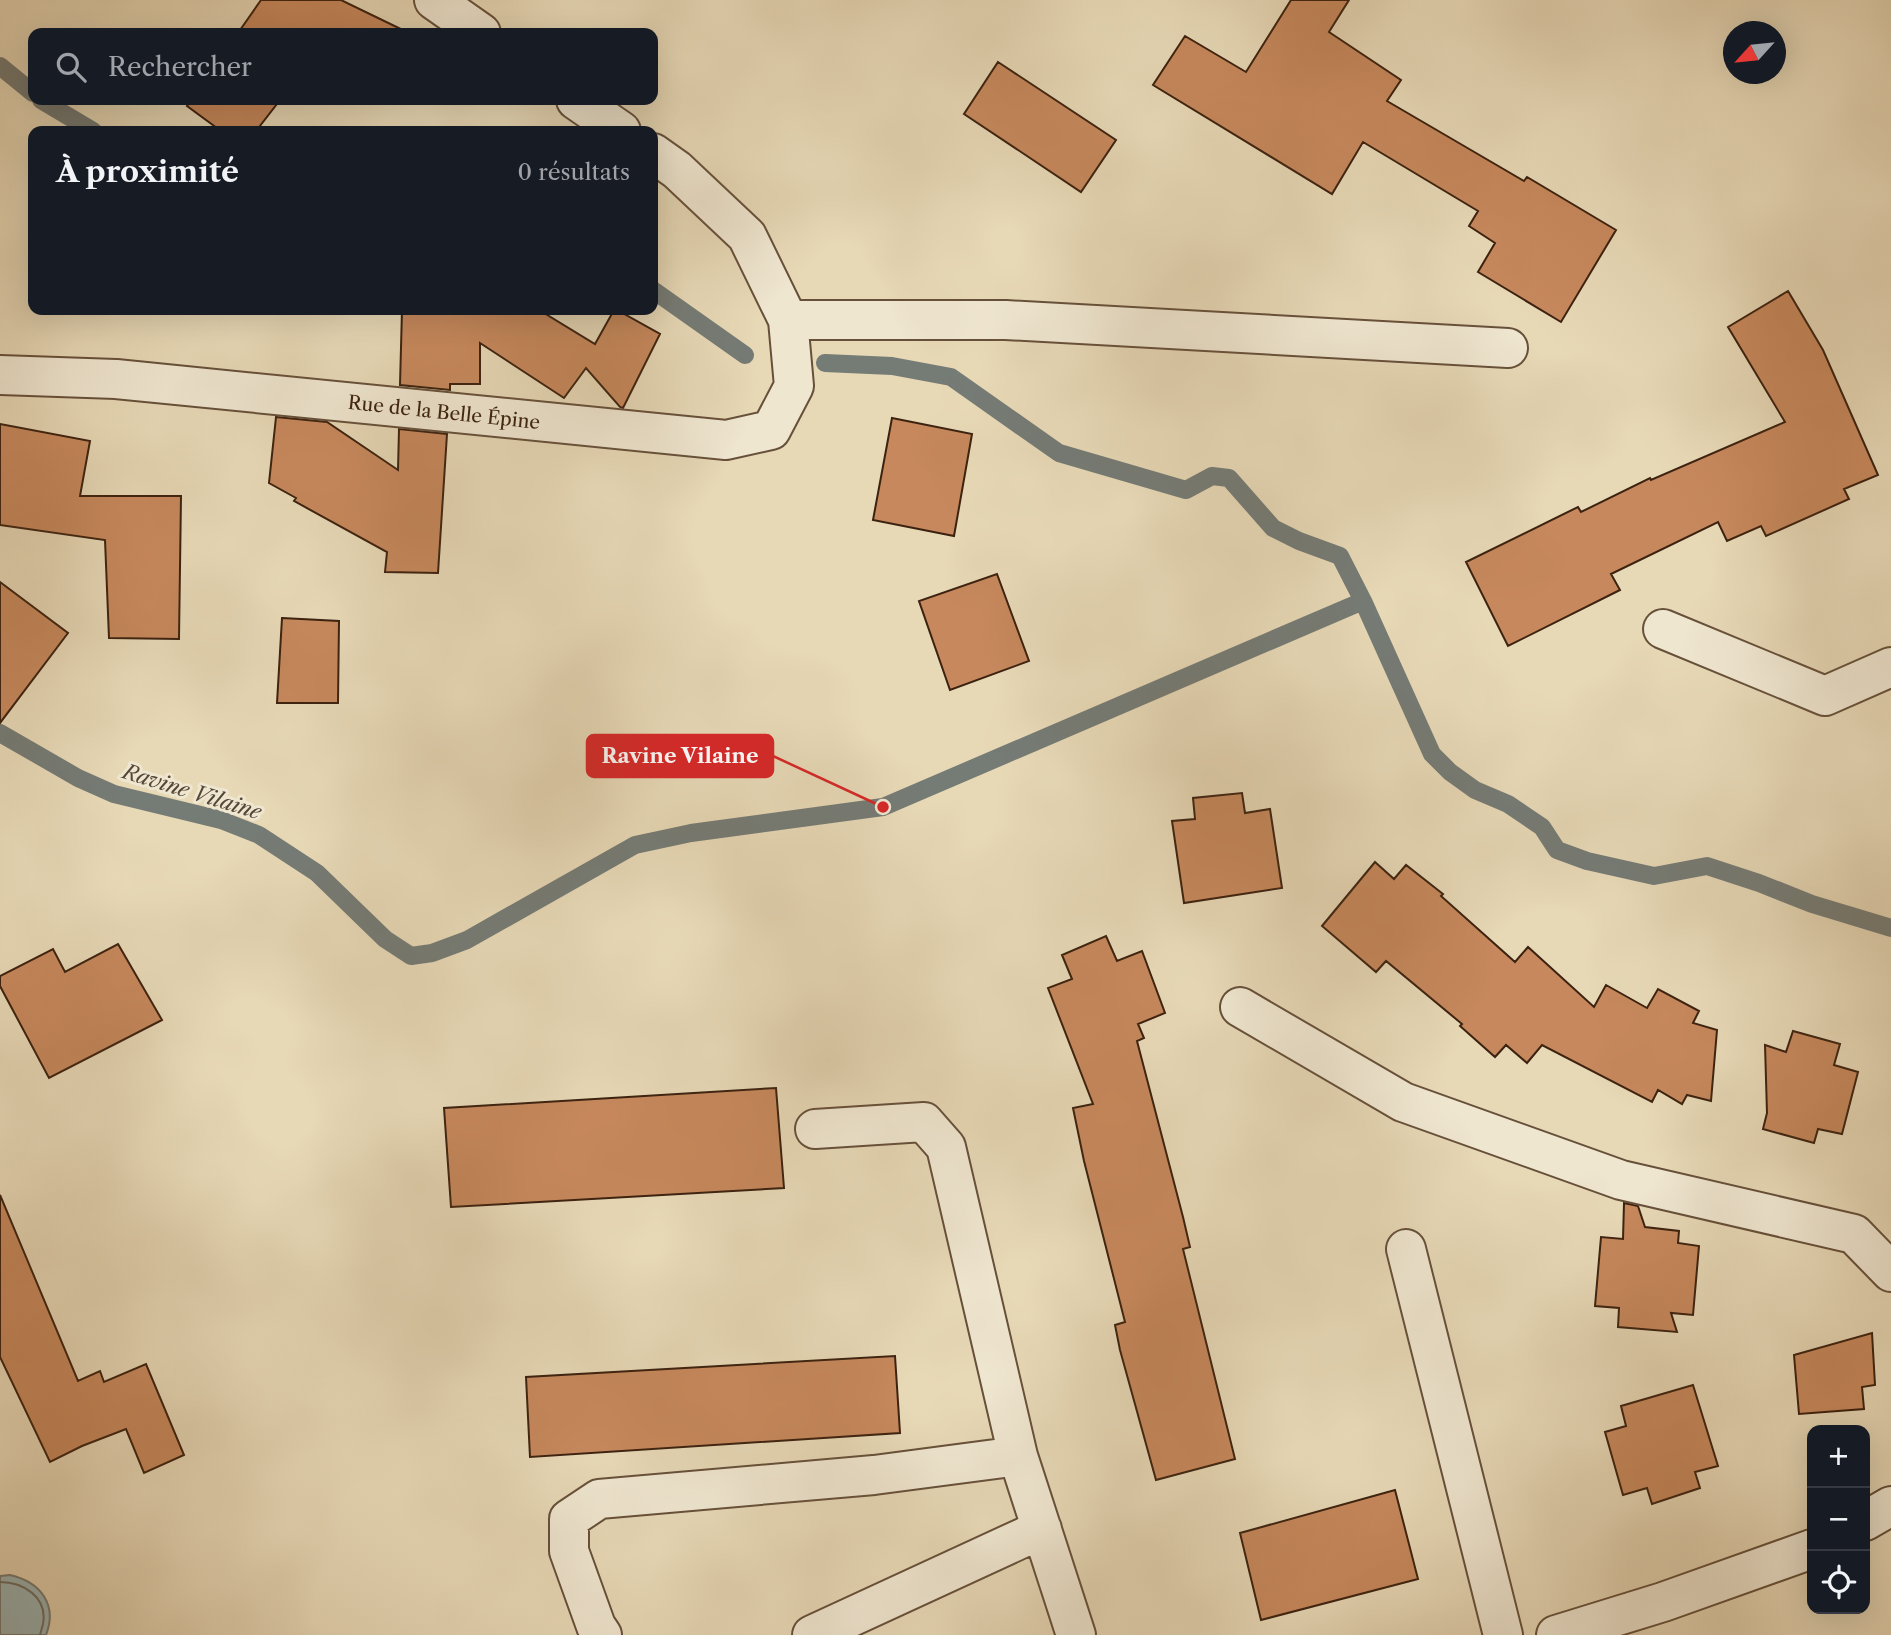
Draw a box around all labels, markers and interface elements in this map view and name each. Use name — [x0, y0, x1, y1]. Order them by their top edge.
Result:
north arrow — [1723, 21, 1786, 84]
search box — [28, 28, 658, 105]
icon: search — [52, 48, 90, 86]
text: Rechercher — [108, 51, 252, 83]
text: À proximité — [56, 153, 239, 190]
text: 0 résultats — [518, 158, 630, 186]
street label: Rue de la Belle Épine — [347, 391, 541, 434]
callout: Ravine Vilaine — [587, 735, 773, 777]
text: Ravine Vilaine — [601, 743, 759, 768]
water label: Ravine Vilaine — [118, 758, 265, 825]
map controls — [1807, 1425, 1870, 1614]
button: + — [1807, 1425, 1870, 1488]
button: − — [1807, 1488, 1870, 1551]
button: locate — [1807, 1551, 1870, 1614]

